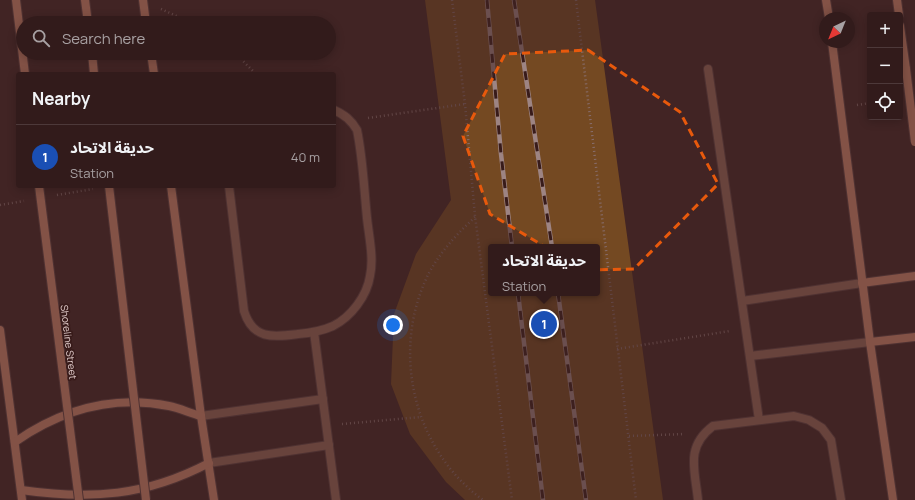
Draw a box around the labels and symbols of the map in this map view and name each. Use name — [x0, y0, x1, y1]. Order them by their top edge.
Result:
north arrow — [819, 12, 855, 48]
street label: Shoreline Street — [57, 304, 81, 380]
pin: 1 — [531, 309, 557, 339]
your location — [383, 315, 403, 335]

